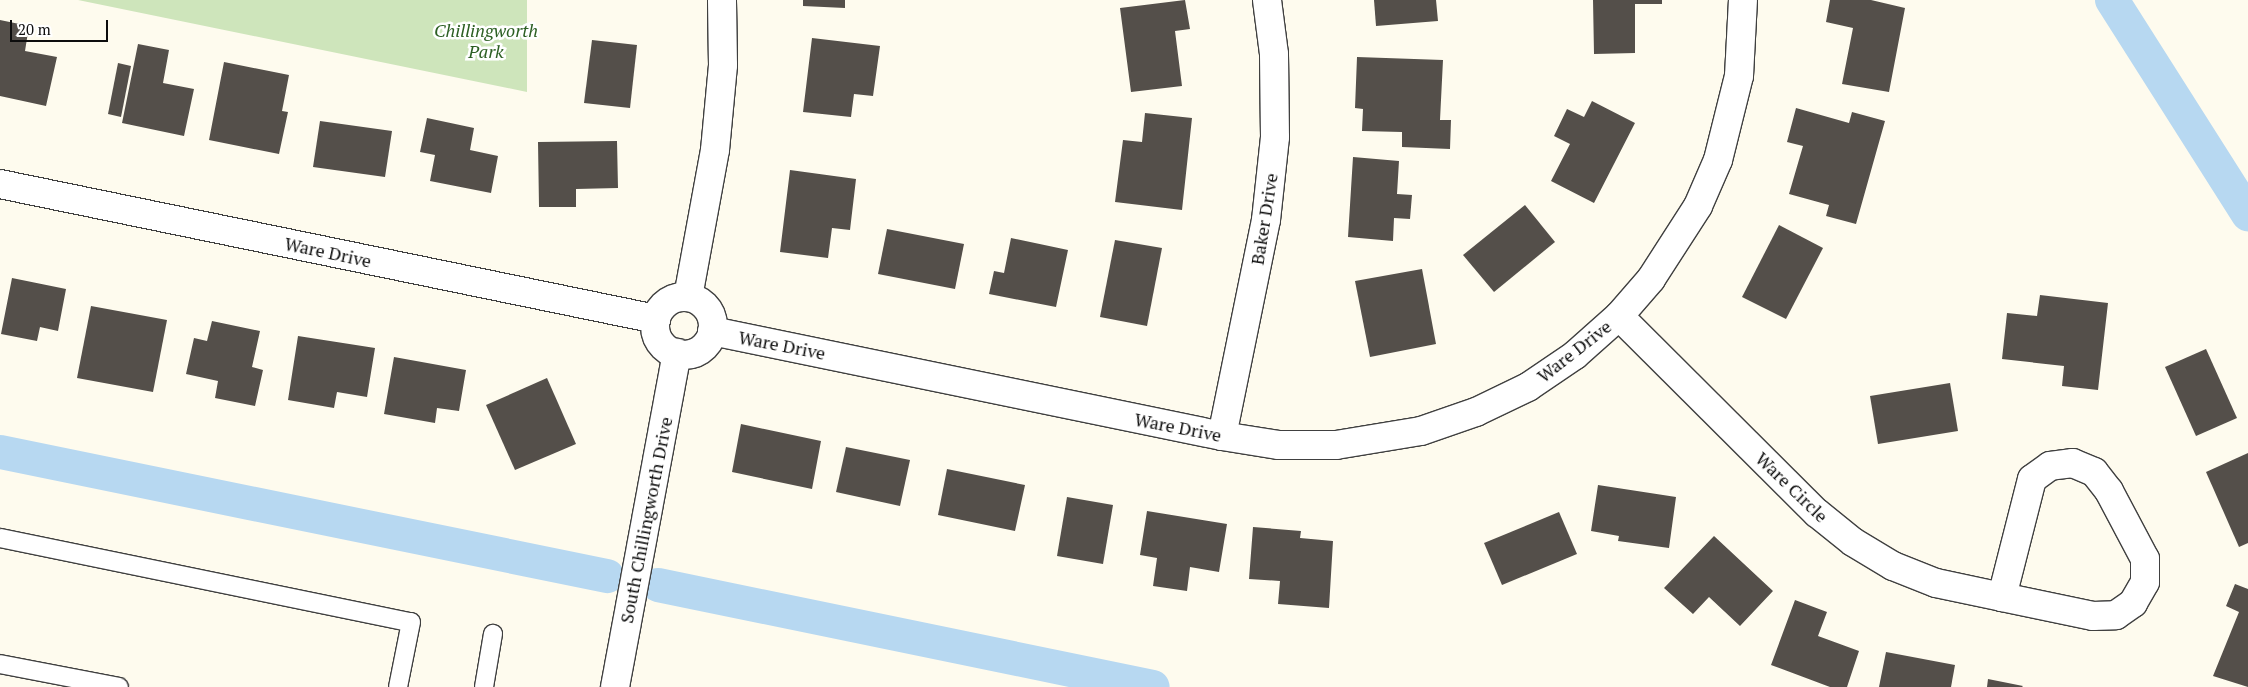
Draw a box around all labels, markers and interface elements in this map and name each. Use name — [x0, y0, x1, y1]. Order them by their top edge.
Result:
scale bar — [12, 10, 110, 42]
text: 20 m — [18, 19, 51, 39]
park label: Chillingworth Park — [434, 20, 538, 62]
street label: Baker Drive — [1246, 172, 1282, 266]
street label: Ware Drive — [283, 232, 373, 272]
street label: Ware Drive — [1533, 315, 1615, 387]
street label: Ware Drive — [737, 326, 827, 364]
street label: Ware Drive — [1133, 408, 1223, 446]
street label: South Chillingworth Drive — [615, 415, 677, 625]
street label: Ware Circle — [1751, 447, 1833, 527]

